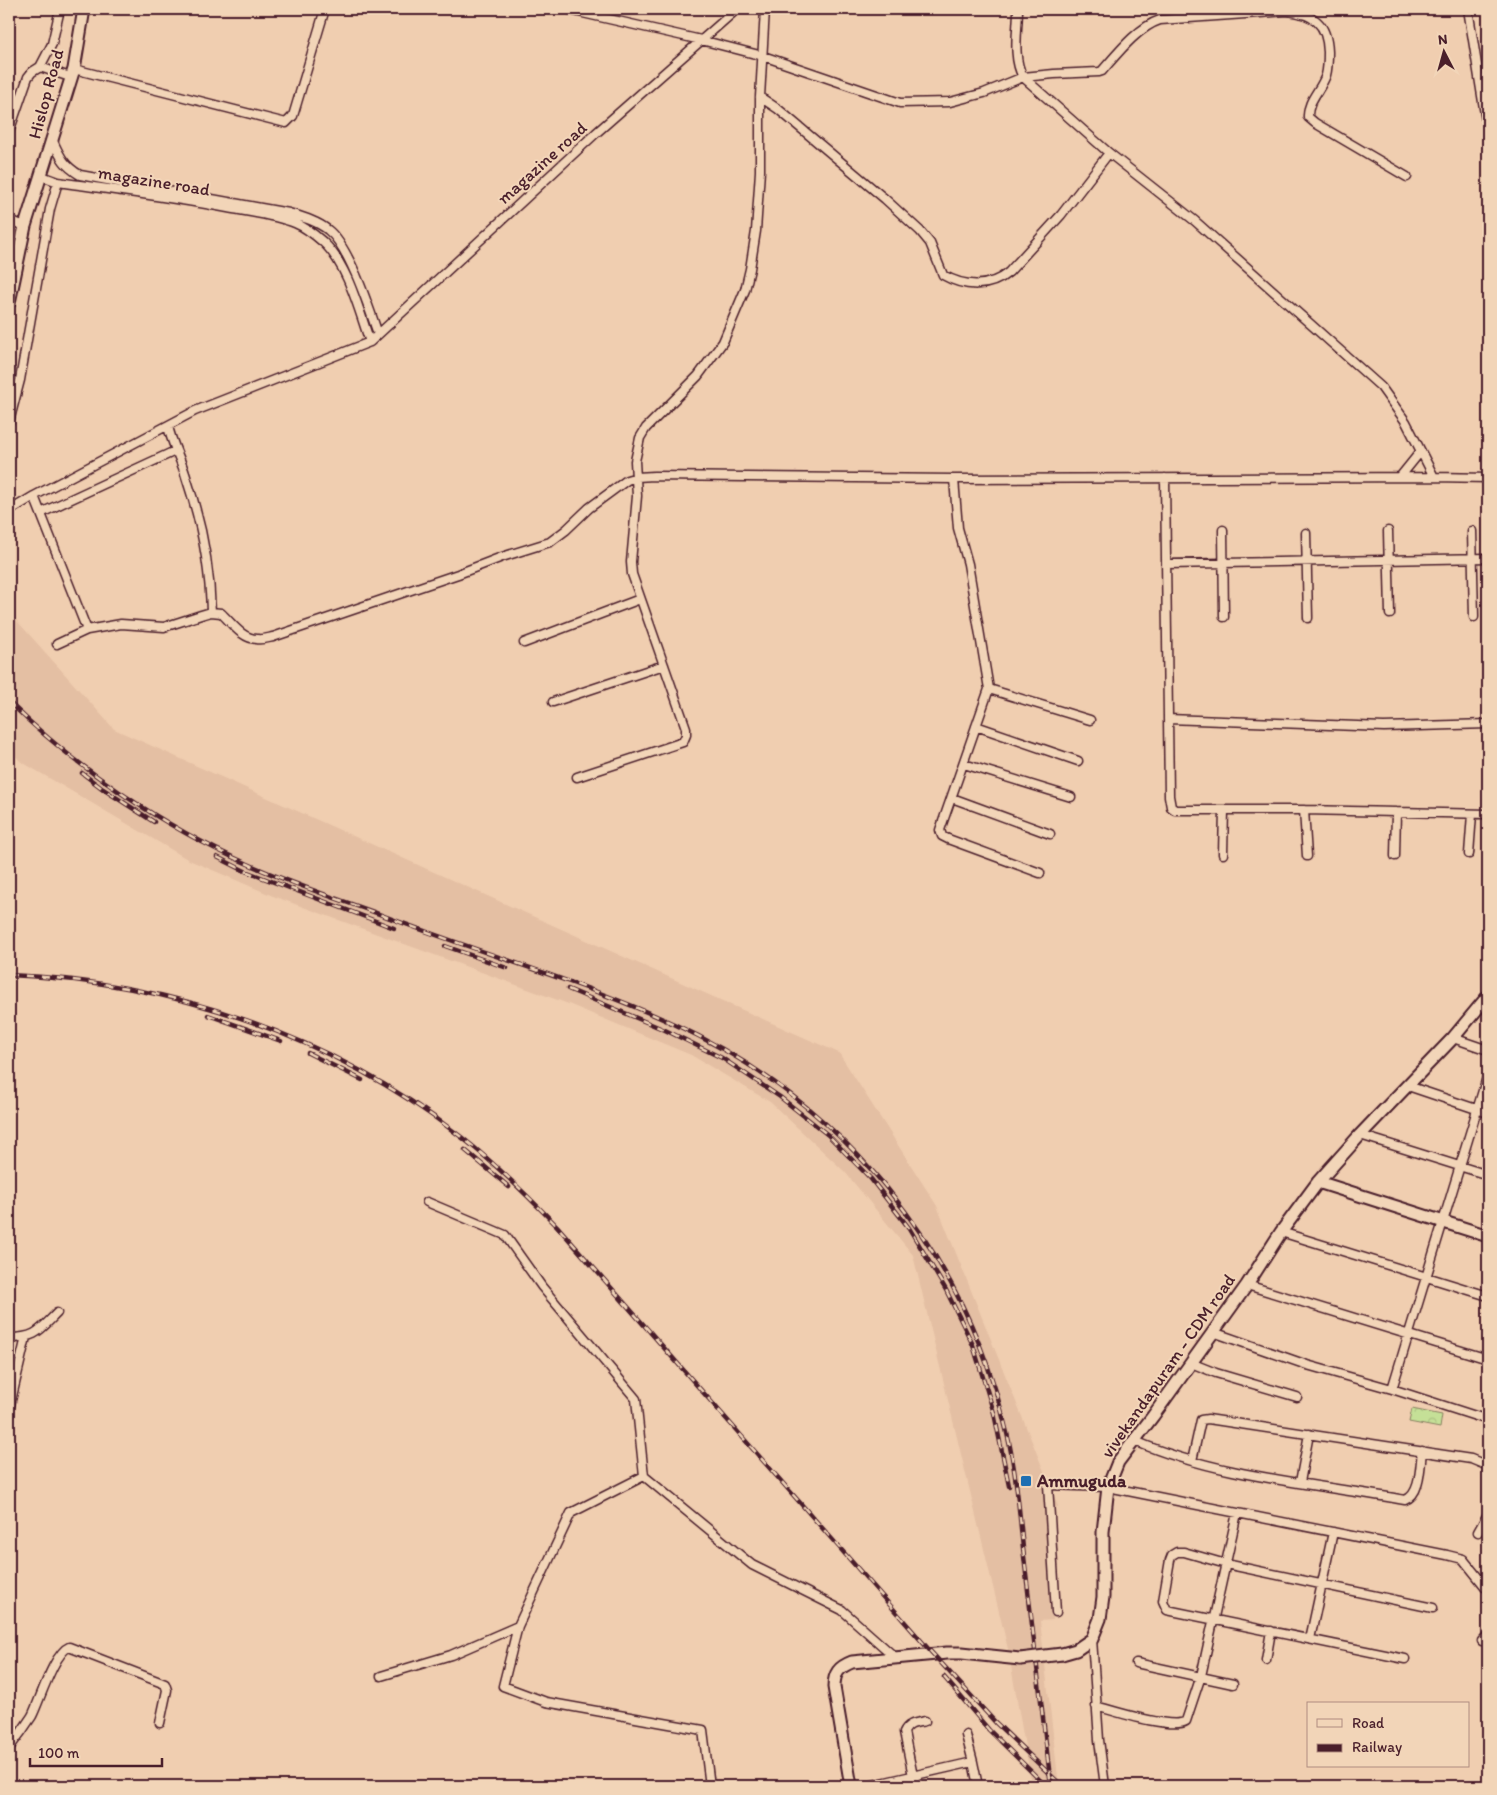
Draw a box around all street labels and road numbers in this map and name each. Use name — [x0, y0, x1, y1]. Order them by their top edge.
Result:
street label: Hislop Road — [23, 47, 69, 141]
street label: magazine road — [493, 117, 592, 209]
street label: magazine road — [96, 161, 212, 201]
street label: vivekandapuram - CDM road — [1096, 1270, 1240, 1462]

